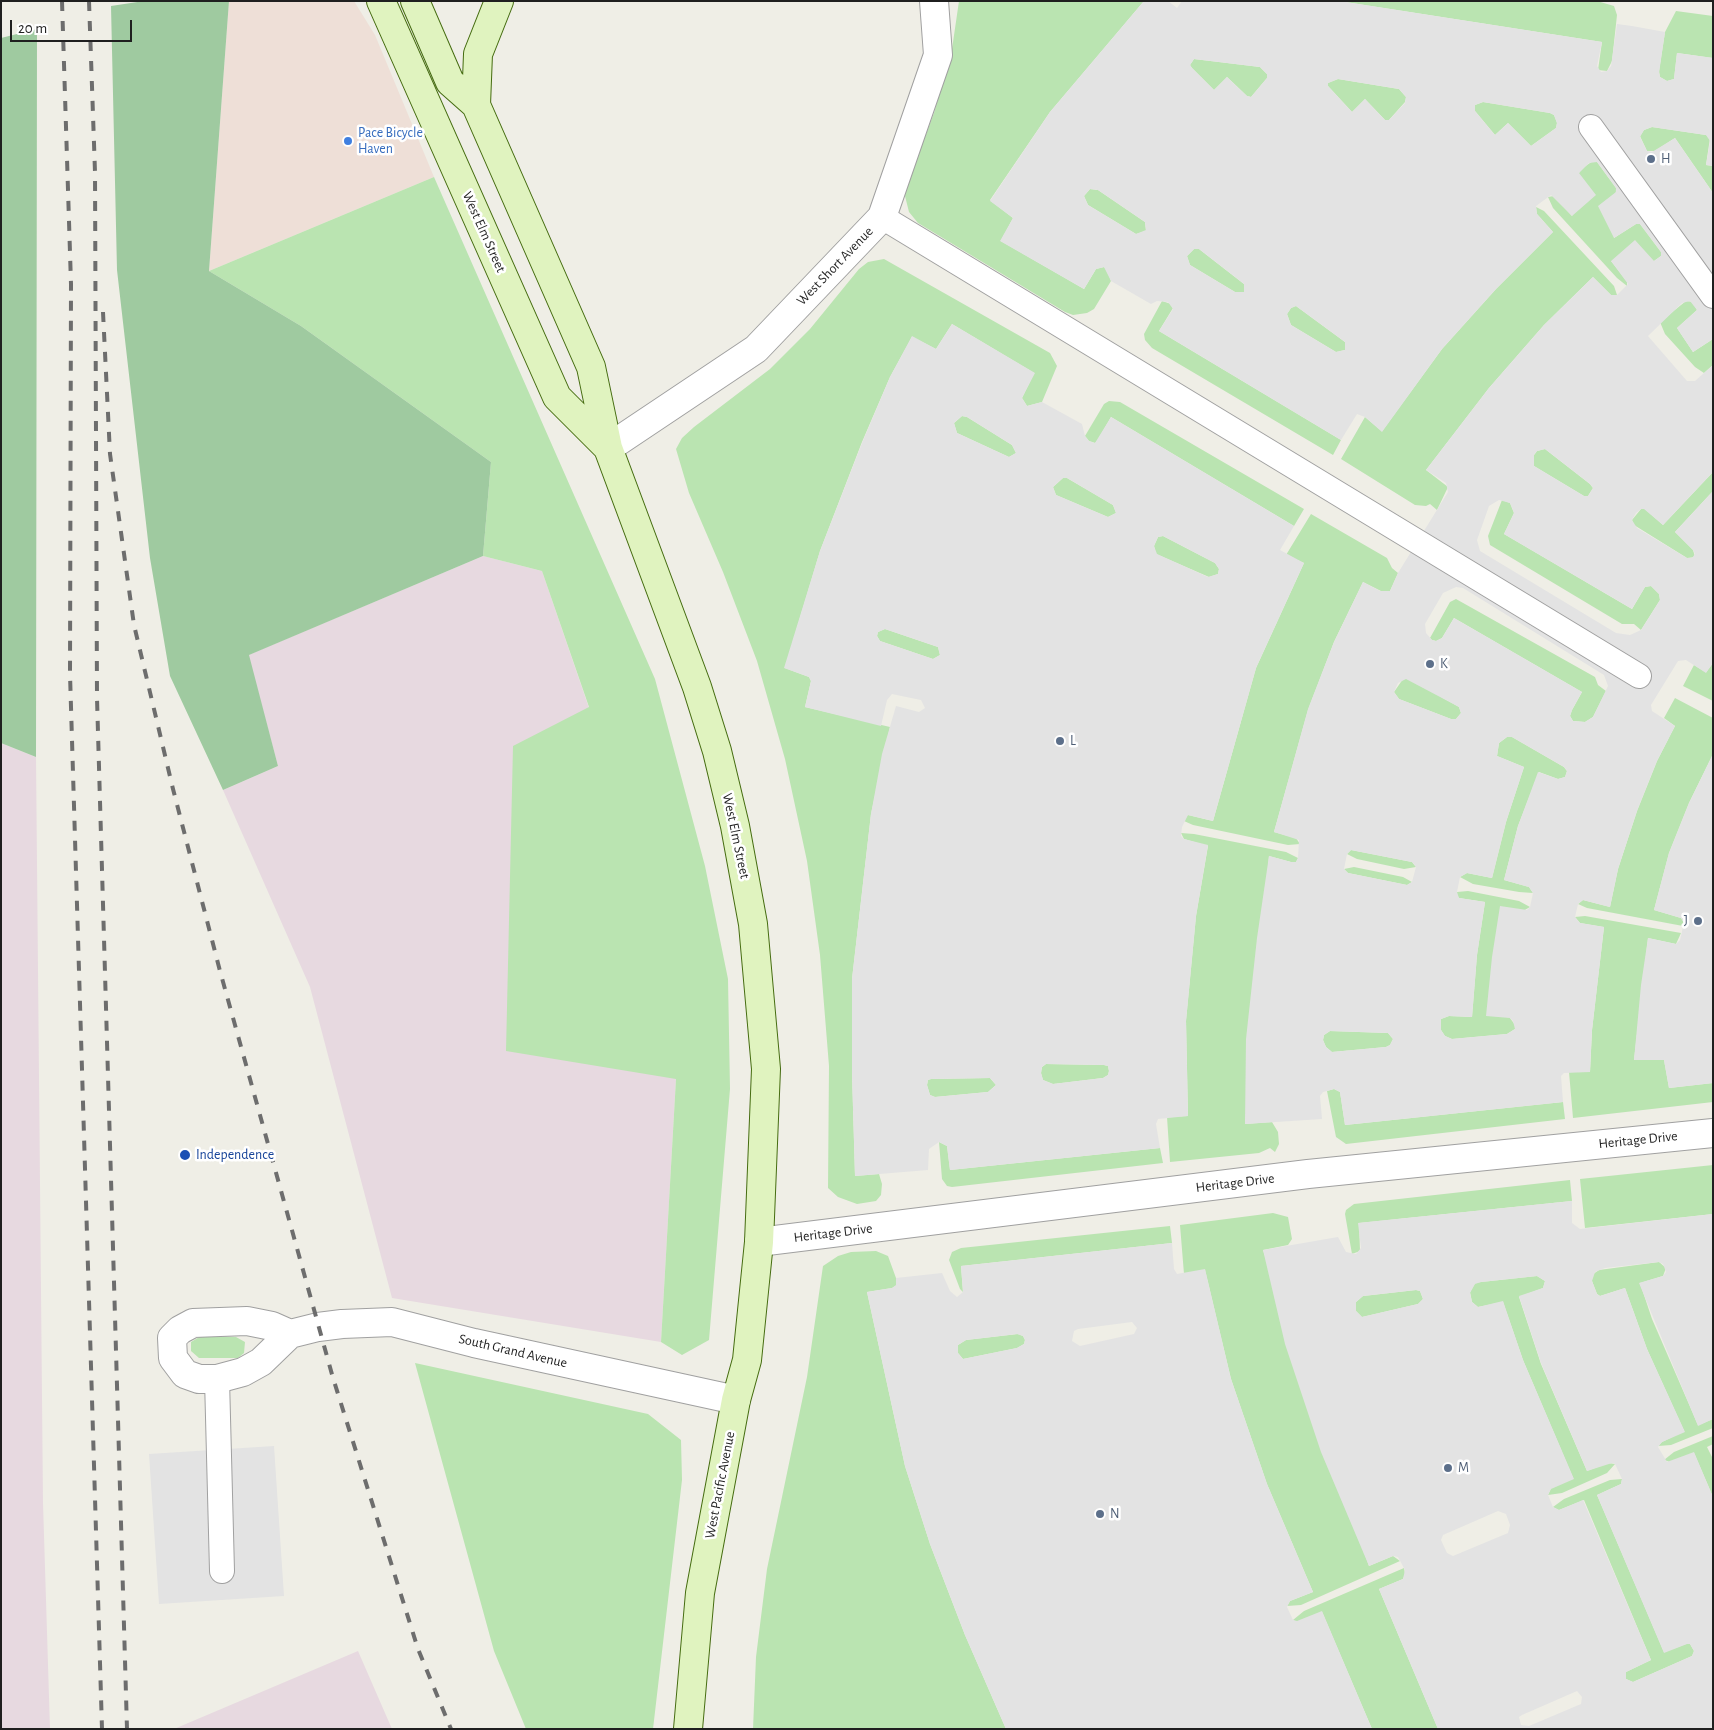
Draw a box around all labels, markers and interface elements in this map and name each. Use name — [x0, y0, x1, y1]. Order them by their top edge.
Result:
scale bar — [12, 10, 135, 42]
text: 20 m — [18, 21, 47, 36]
place label: Pace Bicycle Haven — [358, 125, 423, 158]
marker: Pace Bicycle Haven — [342, 135, 354, 147]
place label: H — [1661, 151, 1671, 167]
marker: H — [1645, 153, 1657, 165]
street label: West Elm Street — [459, 189, 509, 275]
street label: West Short Avenue — [793, 223, 877, 309]
place label: K — [1440, 656, 1448, 672]
marker: K — [1424, 658, 1436, 670]
place label: L — [1070, 733, 1076, 749]
marker: L — [1054, 735, 1066, 747]
street label: West Elm Street — [719, 792, 753, 880]
place label: J — [1684, 913, 1688, 929]
marker: J — [1692, 915, 1704, 927]
street label: Heritage Drive — [1598, 1128, 1678, 1152]
place label: Independence — [196, 1147, 274, 1163]
marker: Independence — [178, 1148, 192, 1162]
street label: Heritage Drive — [1195, 1170, 1275, 1196]
street label: Heritage Drive — [793, 1220, 873, 1246]
street label: South Grand Avenue — [457, 1330, 569, 1372]
street label: West Pacific Avenue — [701, 1430, 739, 1540]
place label: M — [1458, 1460, 1469, 1476]
marker: M — [1442, 1462, 1454, 1474]
place label: N — [1110, 1506, 1120, 1522]
marker: N — [1094, 1508, 1106, 1520]

